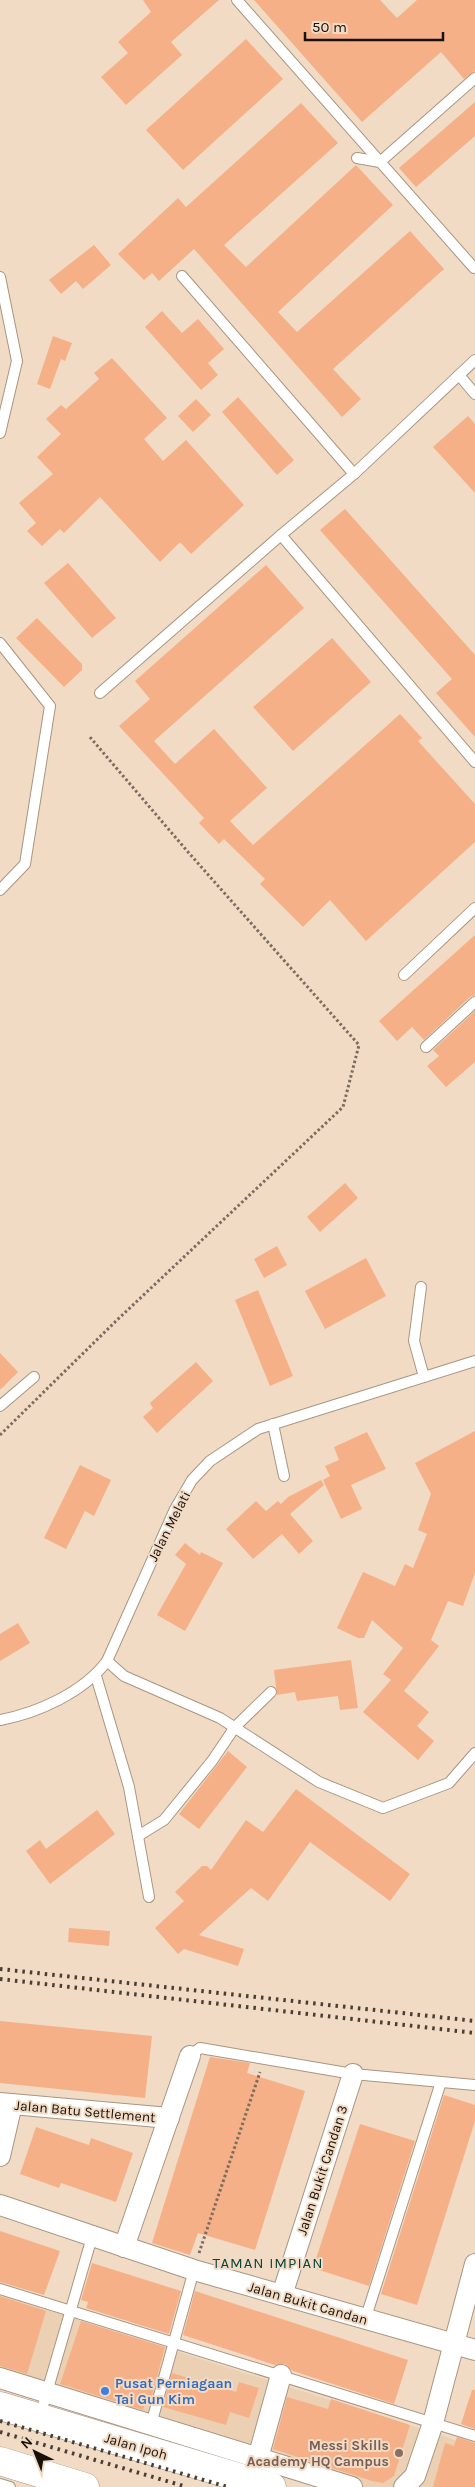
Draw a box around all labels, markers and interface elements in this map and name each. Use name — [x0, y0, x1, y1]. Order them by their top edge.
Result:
scale bar — [305, 10, 442, 42]
text: 50 m — [312, 18, 347, 36]
street label: Jalan Melati — [144, 1488, 194, 1564]
street label: Jalan Batu Settlement — [14, 2097, 156, 2126]
street label: Jalan Bukit Candan 3 — [293, 2103, 351, 2237]
district label: TAMAN IMPIAN — [213, 2254, 323, 2272]
street label: Jalan Bukit Candan — [246, 2278, 370, 2329]
place label: Pusat Perniagaan Tai Gun Kim — [115, 2375, 232, 2408]
marker: Pusat Perniagaan Tai Gun Kim — [99, 2385, 111, 2397]
north arrow — [10, 2427, 60, 2477]
street label: Jalan Ipoh — [102, 2429, 169, 2464]
text: N — [17, 2433, 36, 2453]
place label: Messi Skills Academy HQ Campus — [247, 2437, 389, 2470]
marker: Messi Skills Academy HQ Campus — [393, 2447, 405, 2459]

